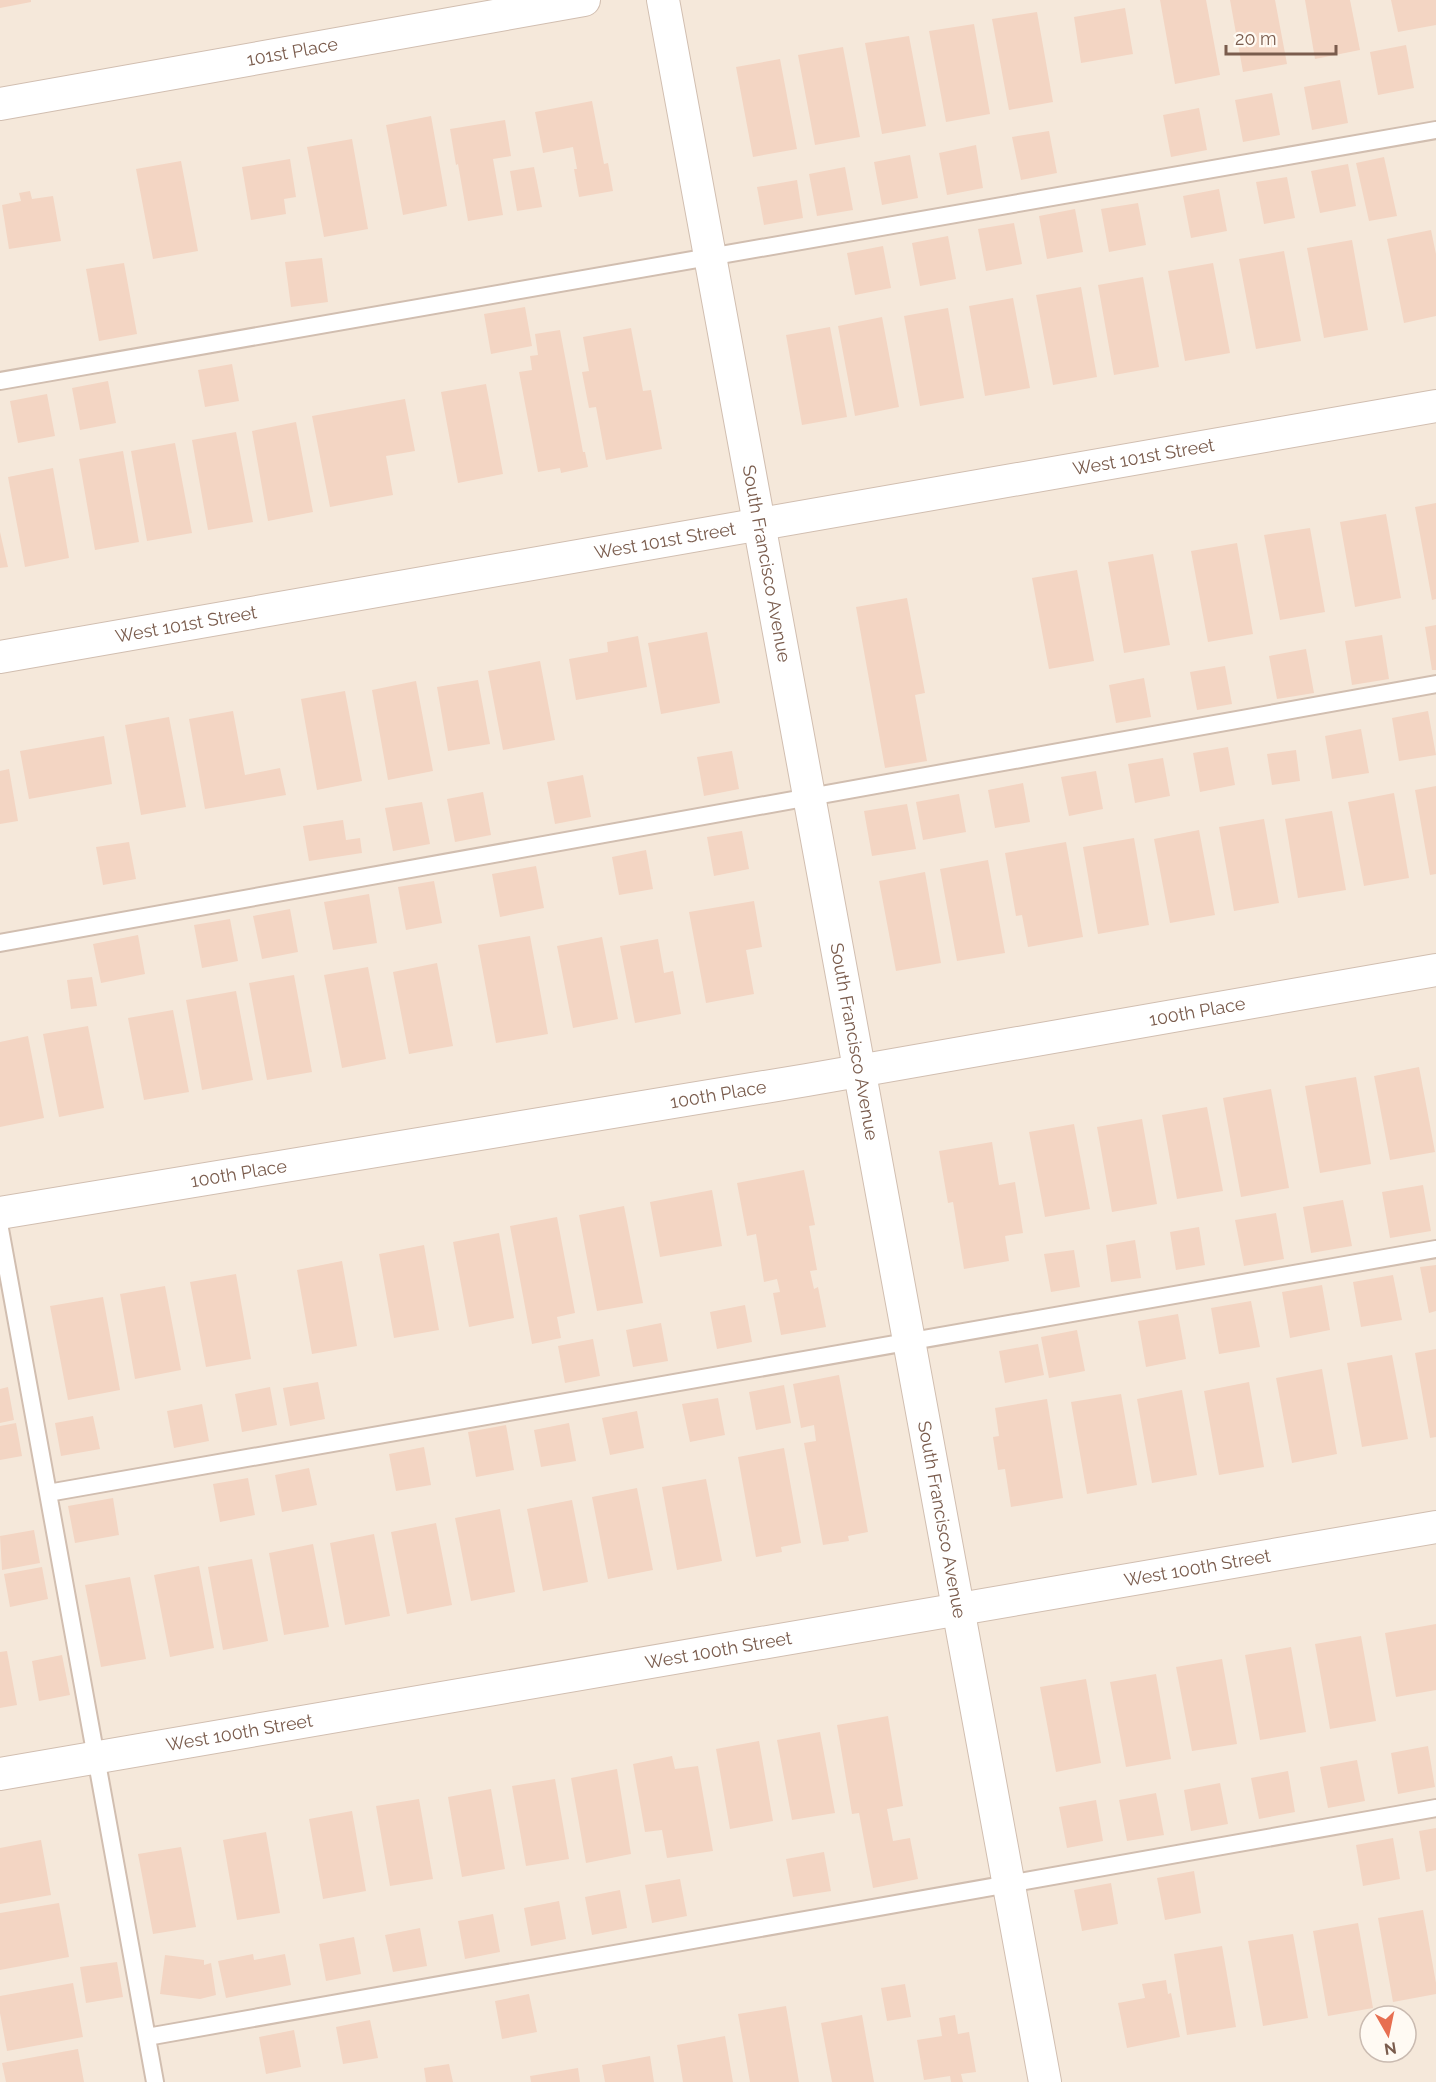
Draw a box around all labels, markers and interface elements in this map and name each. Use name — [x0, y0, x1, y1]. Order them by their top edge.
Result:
scale bar — [1226, 18, 1336, 56]
text: 20 m — [1235, 28, 1277, 49]
street label: 101st Place — [245, 33, 340, 70]
street label: West 101st Street — [1071, 434, 1216, 479]
street label: South Francisco Avenue — [738, 463, 795, 664]
street label: West 101st Street — [592, 518, 737, 563]
street label: West 101st Street — [114, 601, 258, 647]
street label: South Francisco Avenue — [826, 941, 883, 1142]
street label: 100th Place — [1147, 992, 1247, 1030]
street label: 100th Place — [669, 1076, 768, 1112]
street label: 100th Place — [189, 1155, 289, 1191]
street label: South Francisco Avenue — [914, 1419, 971, 1620]
street label: West 100th Street — [1122, 1545, 1272, 1590]
street label: West 100th Street — [643, 1627, 793, 1673]
street label: West 100th Street — [164, 1709, 314, 1755]
north arrow — [1358, 2004, 1418, 2064]
text: N — [1383, 2038, 1398, 2059]

